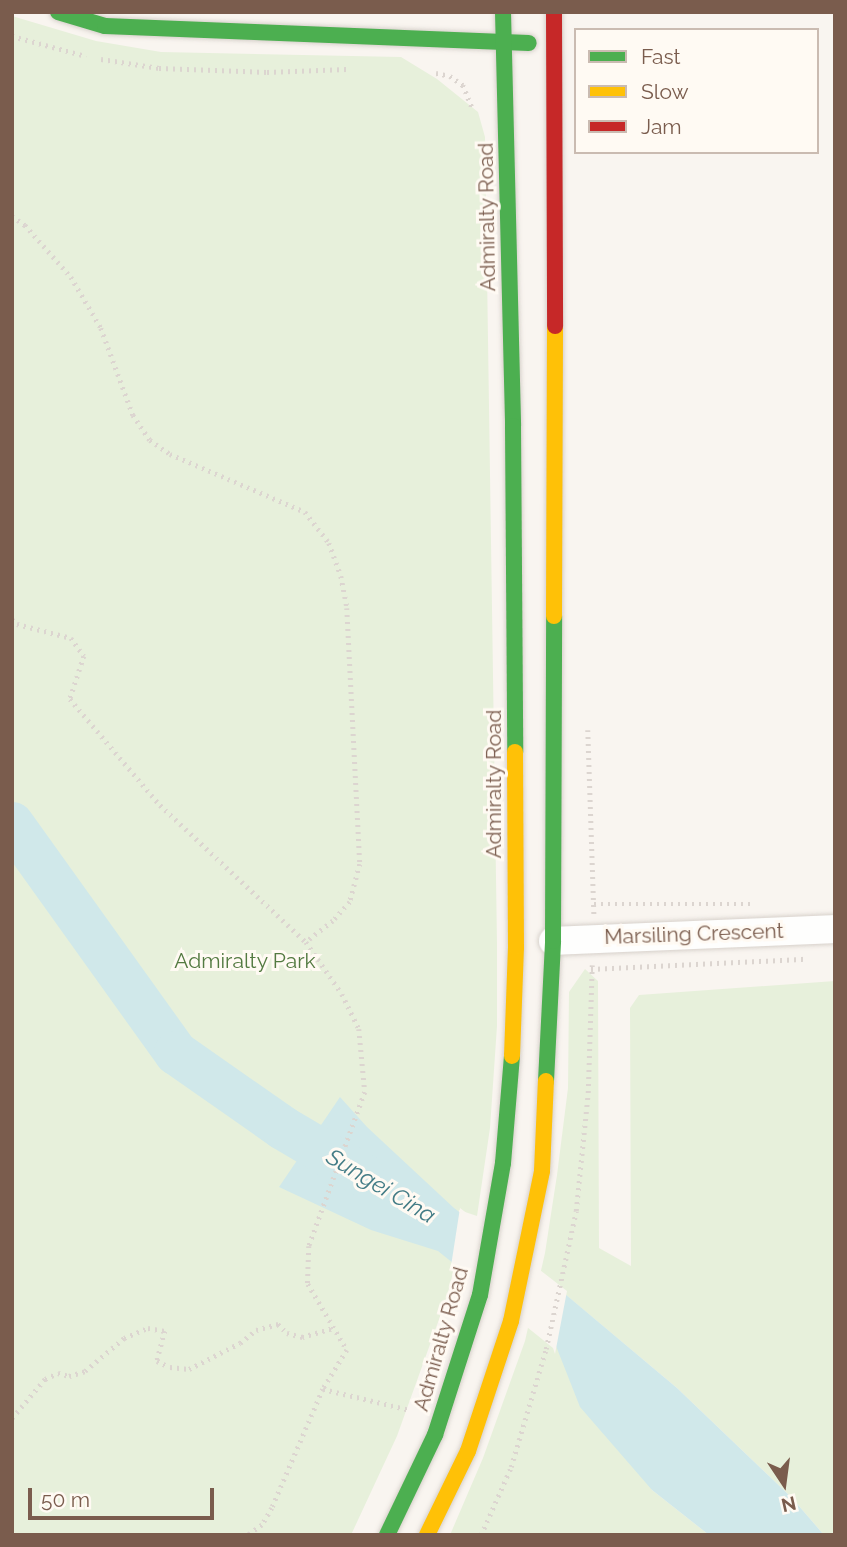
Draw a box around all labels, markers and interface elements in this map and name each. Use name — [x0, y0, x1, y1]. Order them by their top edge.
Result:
legend — [574, 28, 819, 154]
text: Fast — [641, 44, 681, 69]
text: Slow — [641, 79, 689, 104]
text: Jam — [641, 114, 682, 139]
street label: Admiralty Road — [473, 142, 501, 292]
street label: Admiralty Road — [481, 709, 507, 859]
street label: Marsiling Crescent — [604, 918, 784, 950]
park label: Admiralty Park — [174, 948, 316, 974]
water label: Sungei Cina — [321, 1143, 441, 1229]
street label: Admiralty Road — [408, 1264, 474, 1414]
north arrow — [749, 1449, 819, 1519]
scale bar — [32, 1474, 217, 1518]
text: 50 m — [41, 1487, 90, 1512]
text: N — [779, 1492, 798, 1517]

